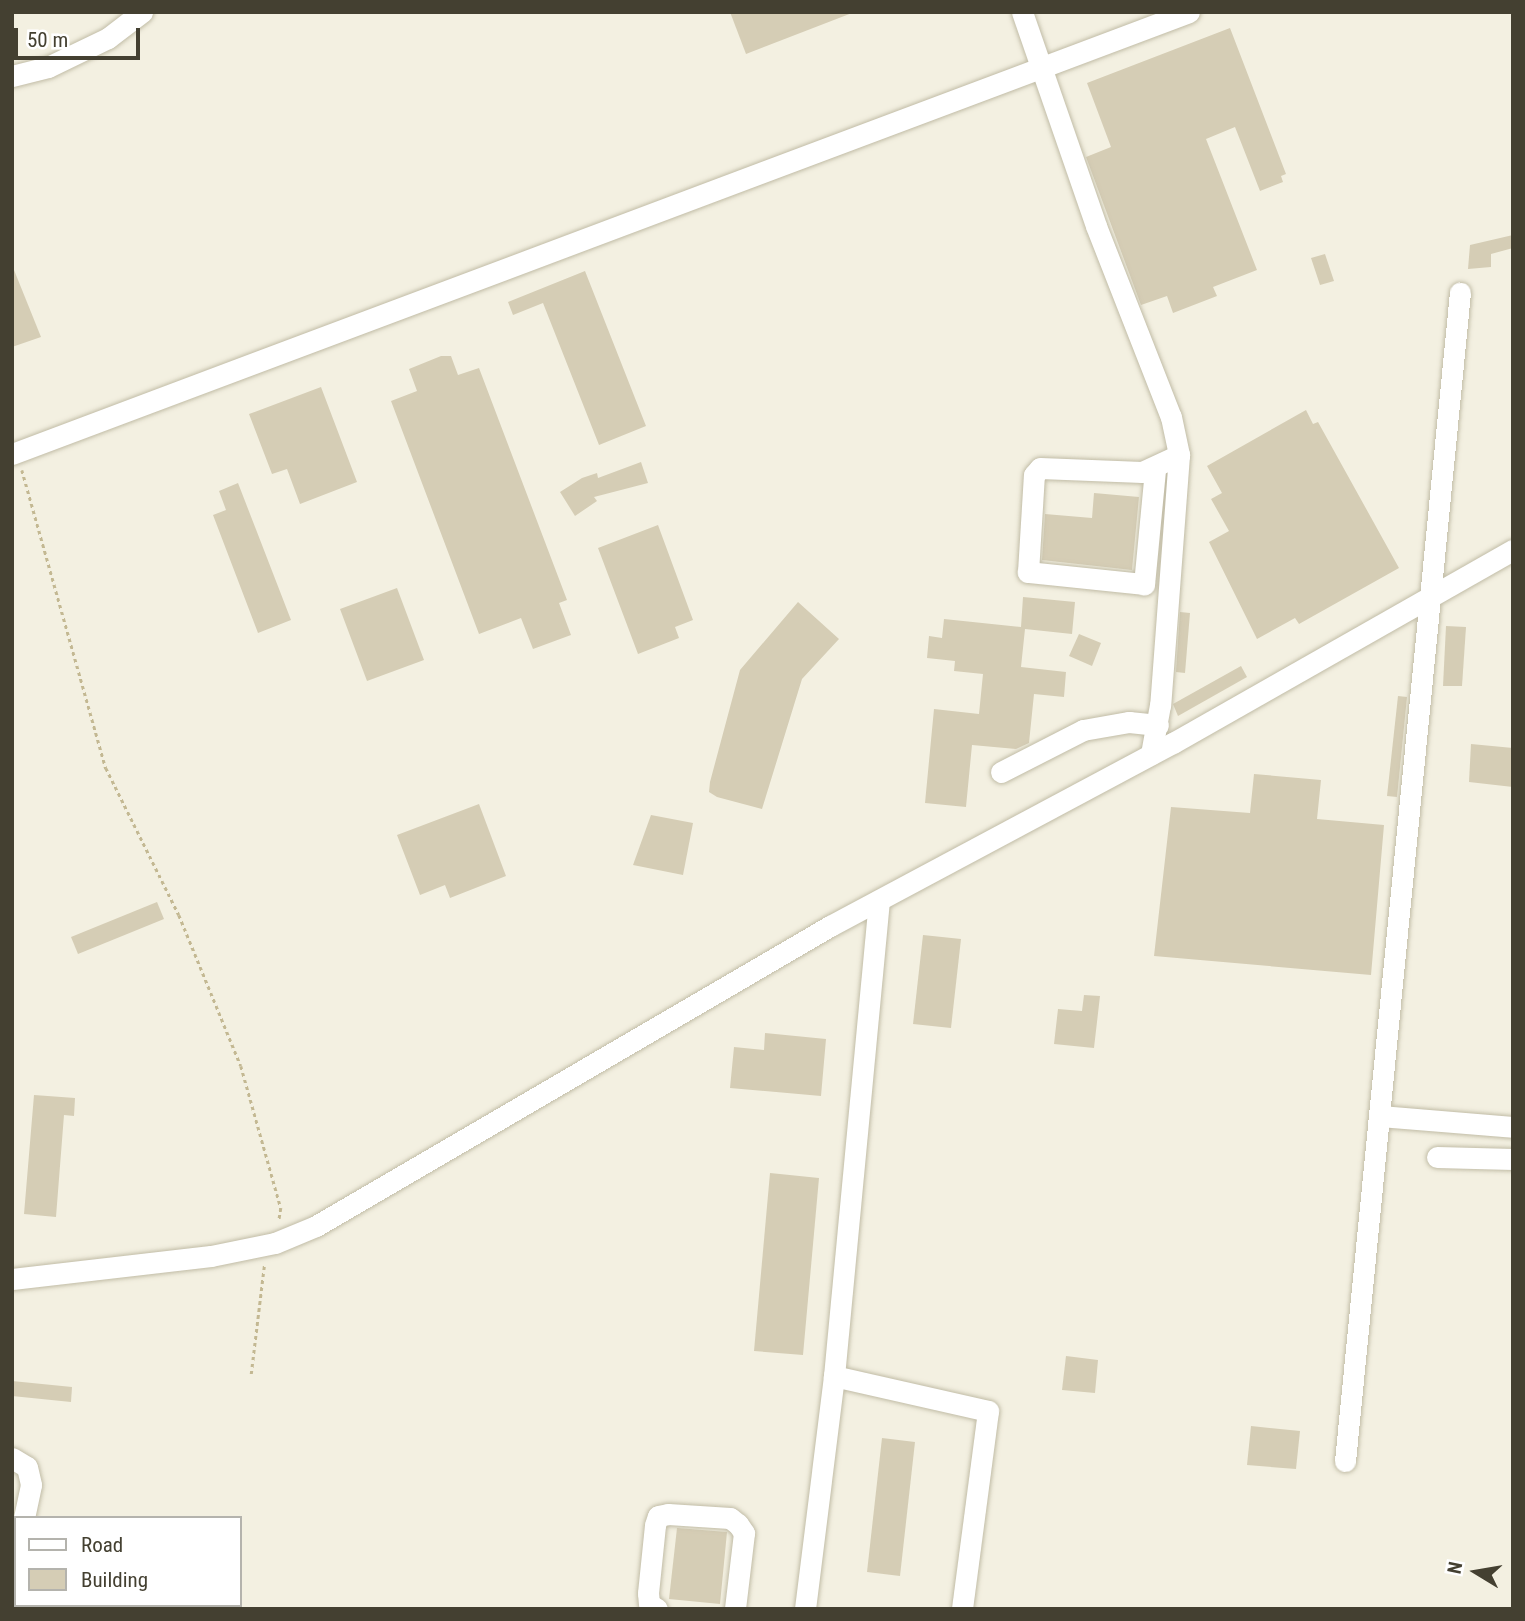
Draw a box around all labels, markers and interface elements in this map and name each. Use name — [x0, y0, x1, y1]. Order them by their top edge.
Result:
scale bar — [18, 14, 144, 58]
text: 50 m — [27, 28, 68, 52]
legend — [14, 1516, 242, 1607]
text: Road — [81, 1533, 123, 1557]
north arrow — [1441, 1537, 1511, 1607]
text: N — [1442, 1560, 1467, 1576]
text: Building — [81, 1568, 148, 1592]

